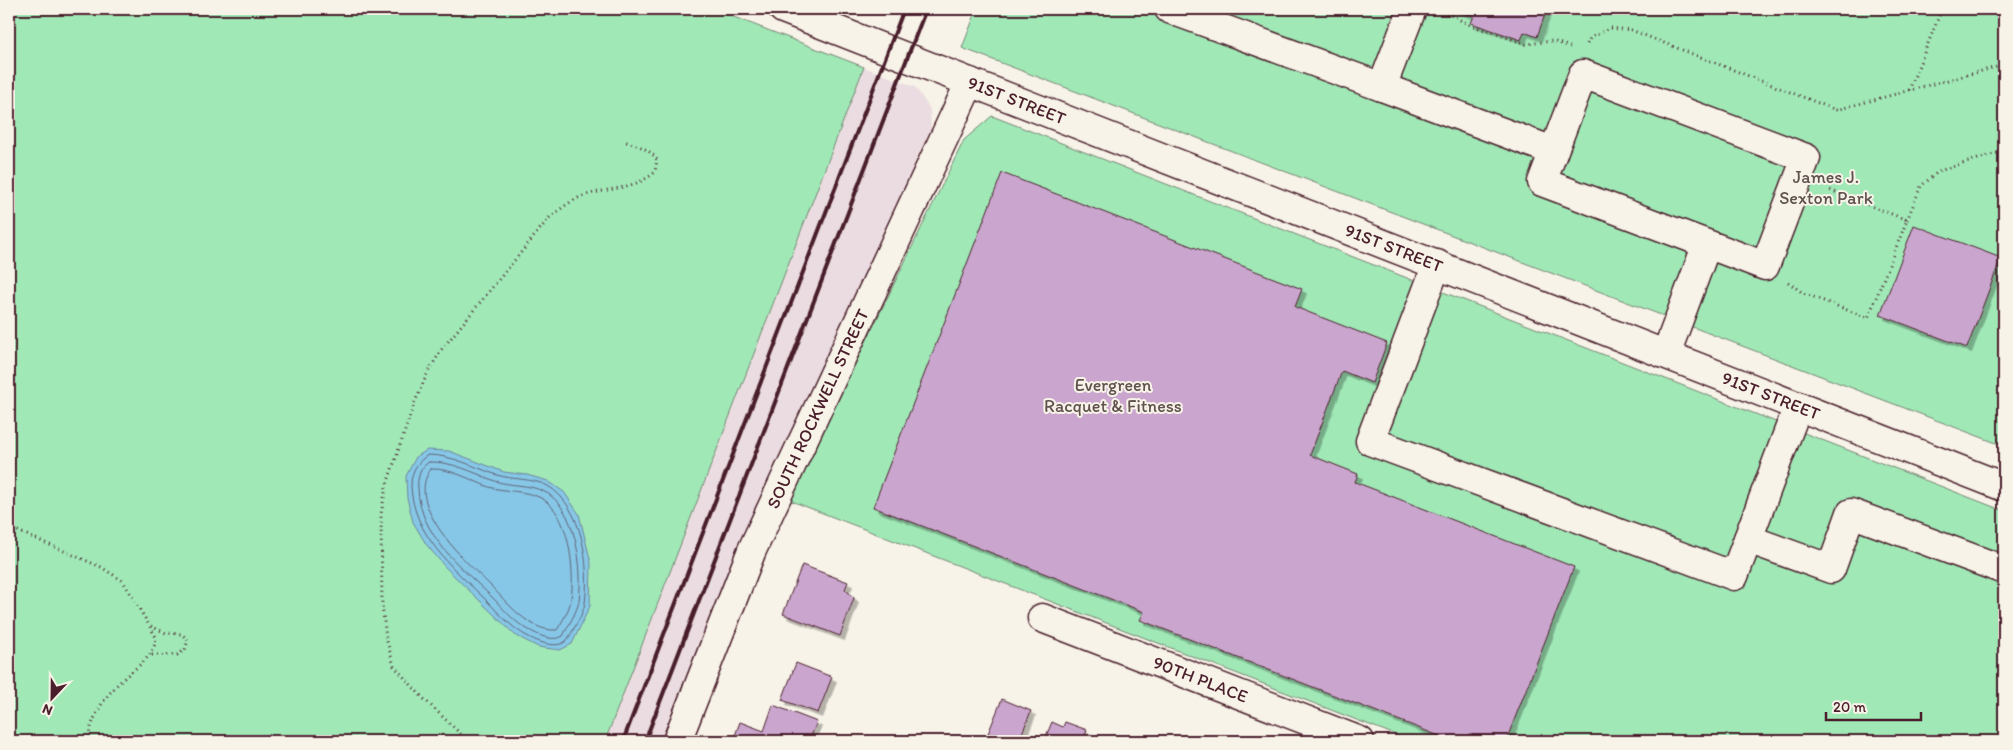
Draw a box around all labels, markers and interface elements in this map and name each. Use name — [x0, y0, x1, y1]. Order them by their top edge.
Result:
street label: 91ST STREET — [964, 71, 1069, 130]
park label: James J. Sexton Park — [1779, 166, 1873, 209]
street label: 91ST STREET — [1342, 219, 1446, 277]
street label: SOUTH ROCKWELL STREET — [762, 305, 874, 512]
street label: 91ST STREET — [1719, 367, 1823, 425]
park label: Evergreen Racquet & Fitness — [1044, 374, 1182, 417]
street label: 90TH PLACE — [1150, 651, 1251, 708]
north arrow — [28, 672, 78, 722]
scale bar — [1826, 690, 1920, 722]
text: 20 m — [1833, 698, 1867, 716]
text: N — [40, 700, 55, 719]

